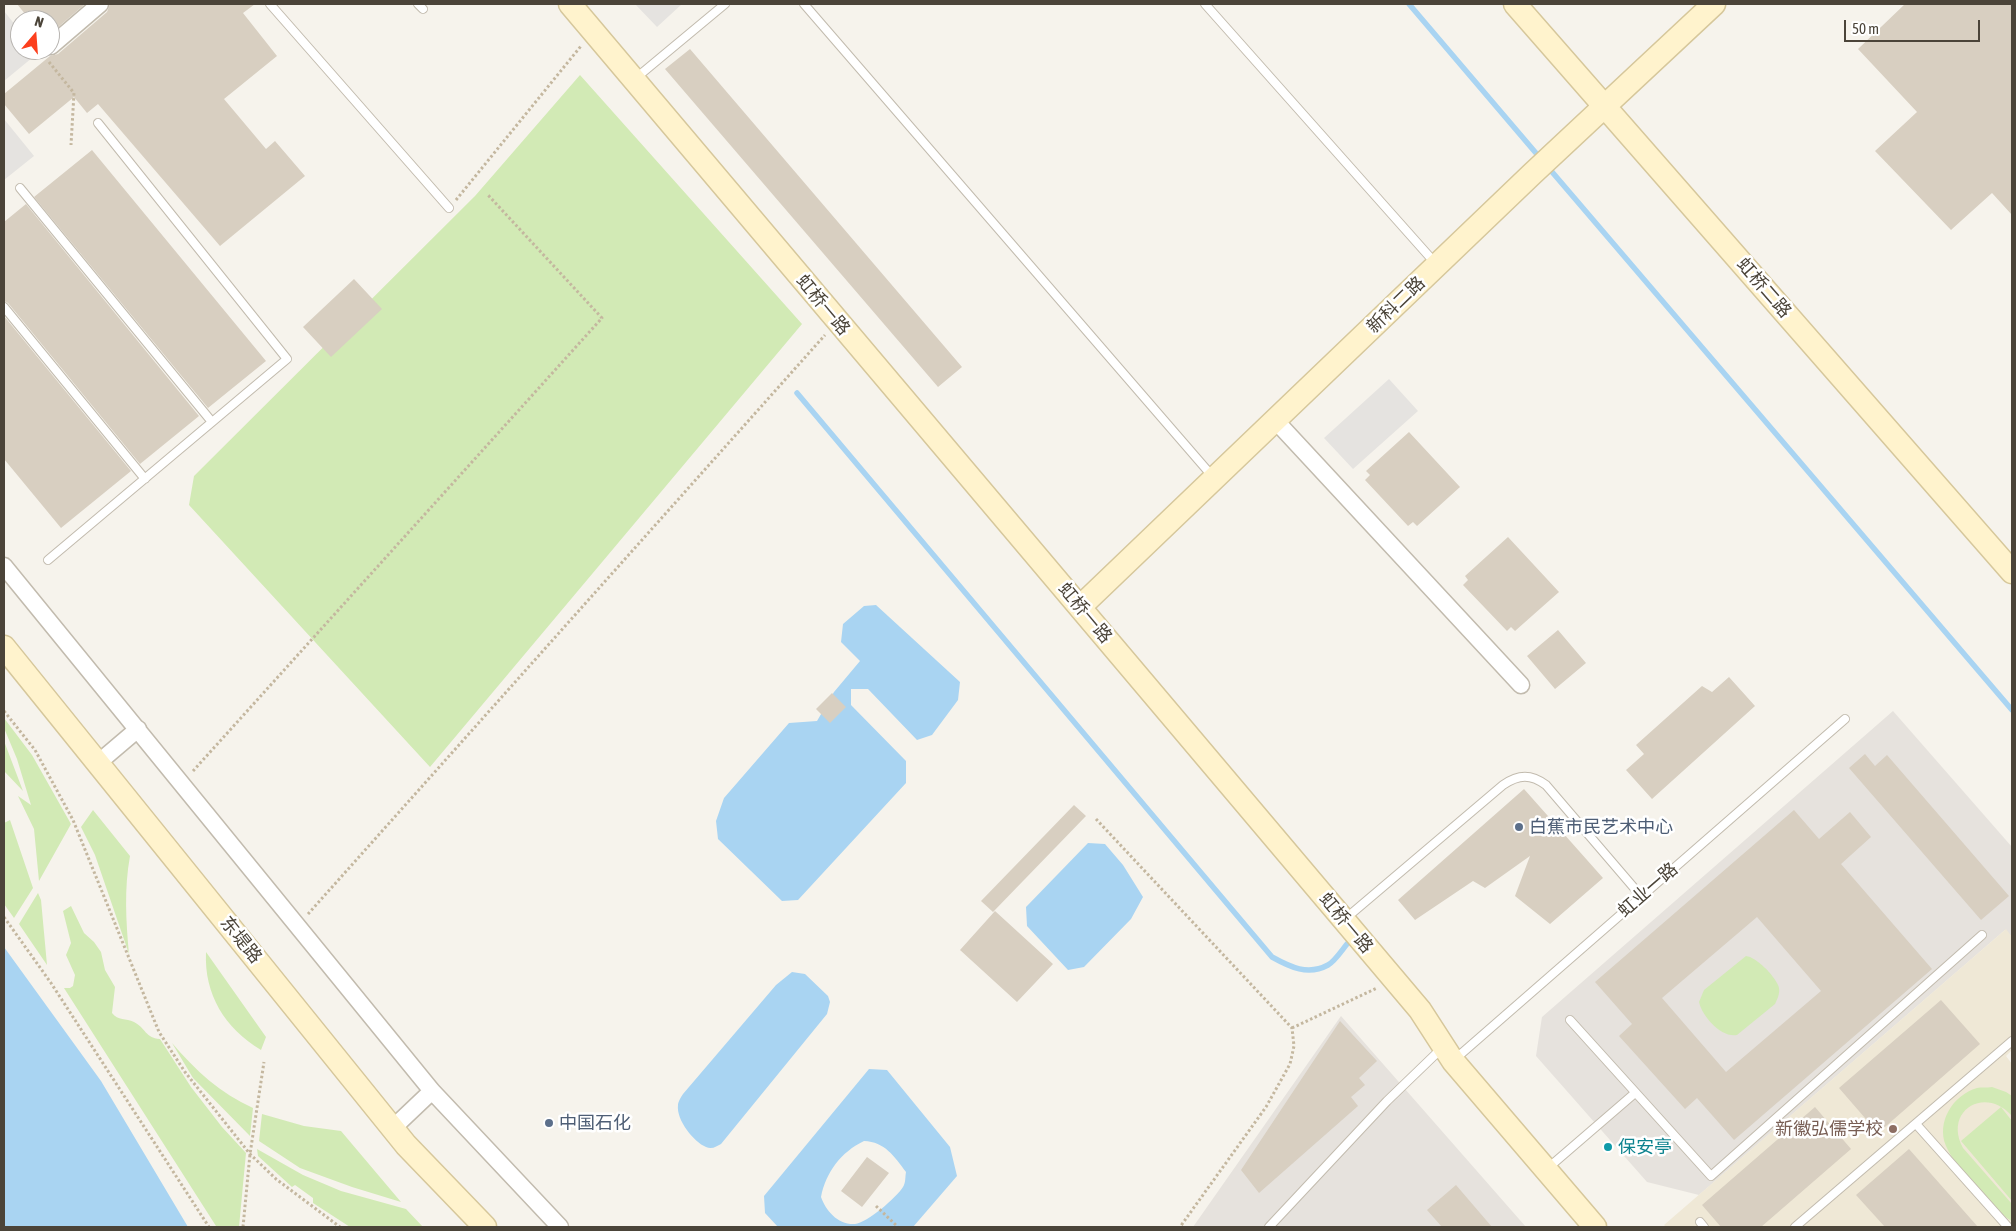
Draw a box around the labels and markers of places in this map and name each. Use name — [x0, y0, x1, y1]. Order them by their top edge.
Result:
place label: 白蕉市民艺术中心 — [1529, 816, 1673, 838]
marker: 白蕉市民艺术中心 — [1513, 821, 1525, 833]
place label: 中国石化 — [559, 1112, 631, 1134]
marker: 中国石化 — [543, 1117, 555, 1129]
place label: 新徽弘儒学校 — [1775, 1118, 1883, 1140]
marker: 新徽弘儒学校 — [1887, 1123, 1899, 1135]
place label: 保安亭 — [1618, 1136, 1672, 1158]
marker: 保安亭 — [1602, 1141, 1614, 1153]

